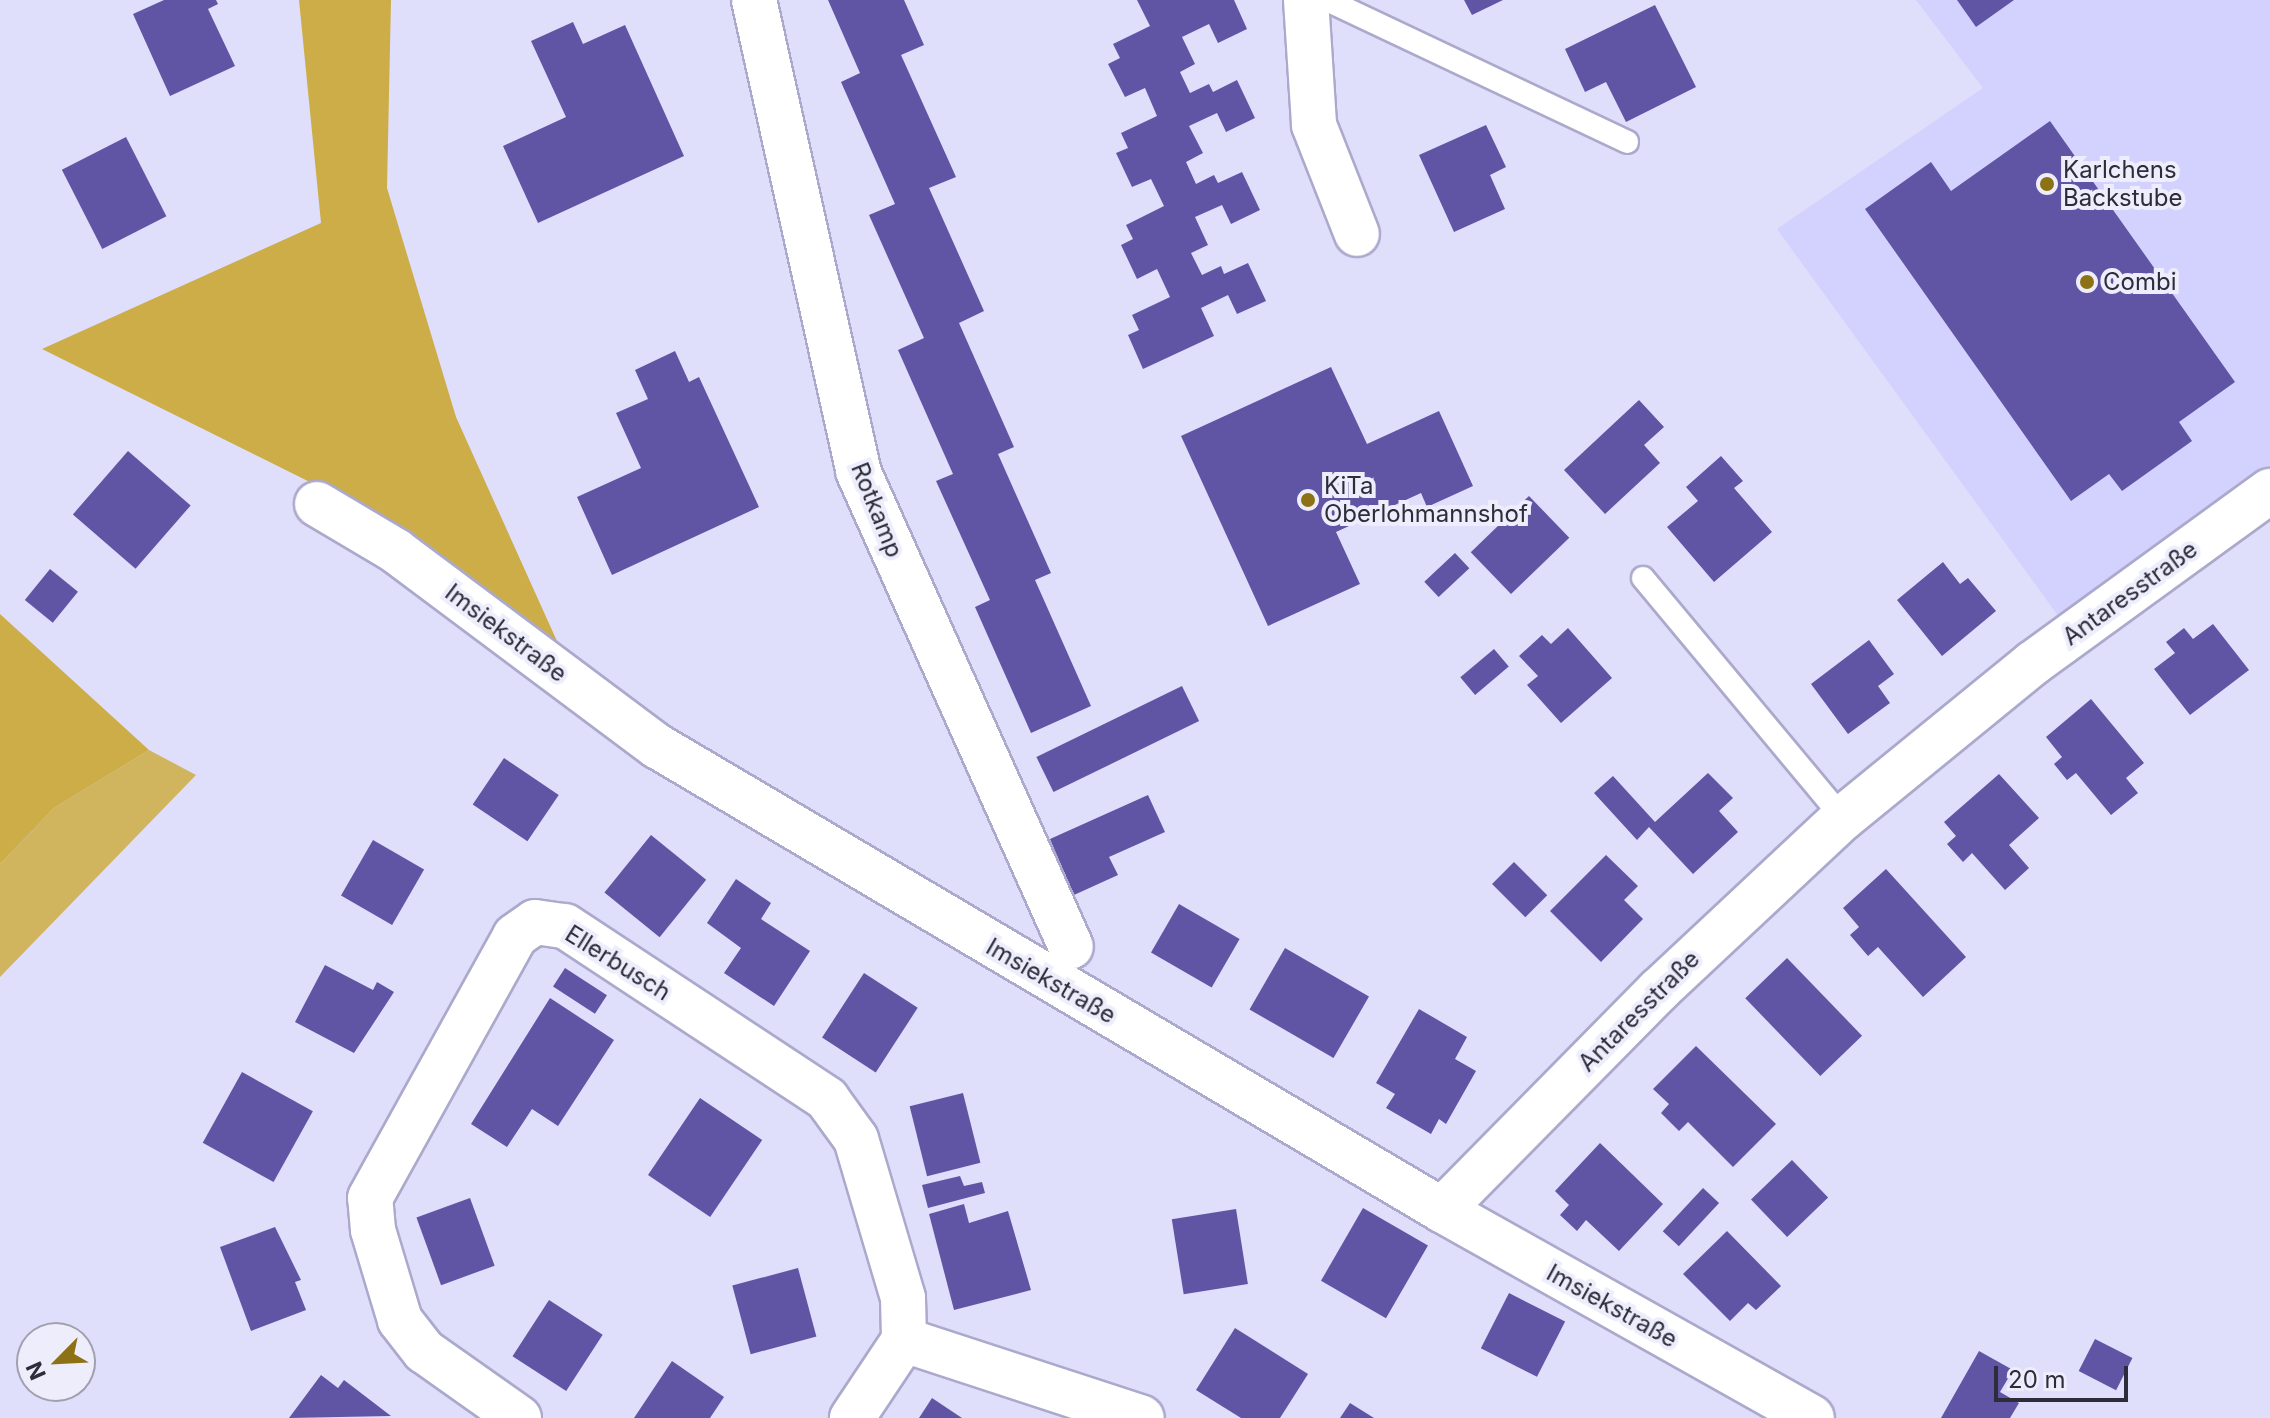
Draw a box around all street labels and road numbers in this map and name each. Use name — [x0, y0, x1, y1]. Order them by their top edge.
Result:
street label: Rotkamp — [845, 458, 909, 562]
street label: Antaresstraße — [2057, 535, 2203, 651]
street label: Imsiekstraße — [439, 578, 573, 688]
street label: Ellerbusch — [560, 919, 676, 1007]
street label: Imsiekstraße — [981, 932, 1121, 1030]
street label: Antaresstraße — [1572, 944, 1706, 1078]
street label: Imsiekstraße — [1542, 1258, 1682, 1354]

